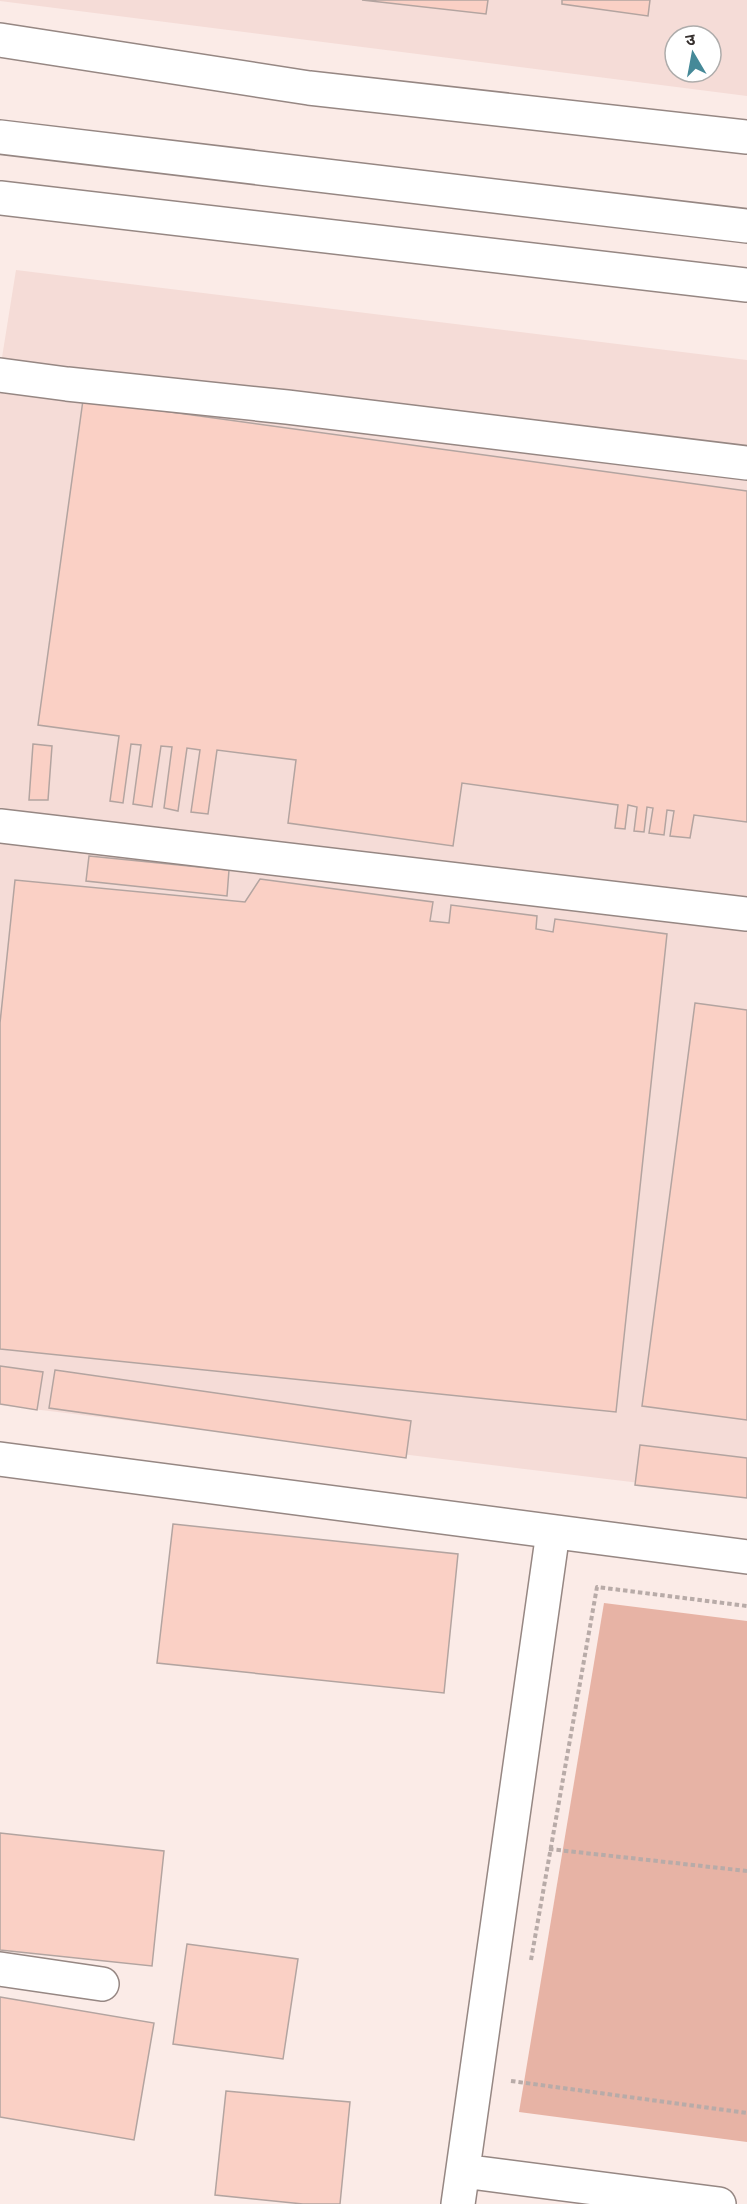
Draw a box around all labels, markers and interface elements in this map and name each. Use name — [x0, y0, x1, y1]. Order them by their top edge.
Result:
north arrow — [663, 24, 723, 84]
text: उ — [684, 29, 697, 50]

